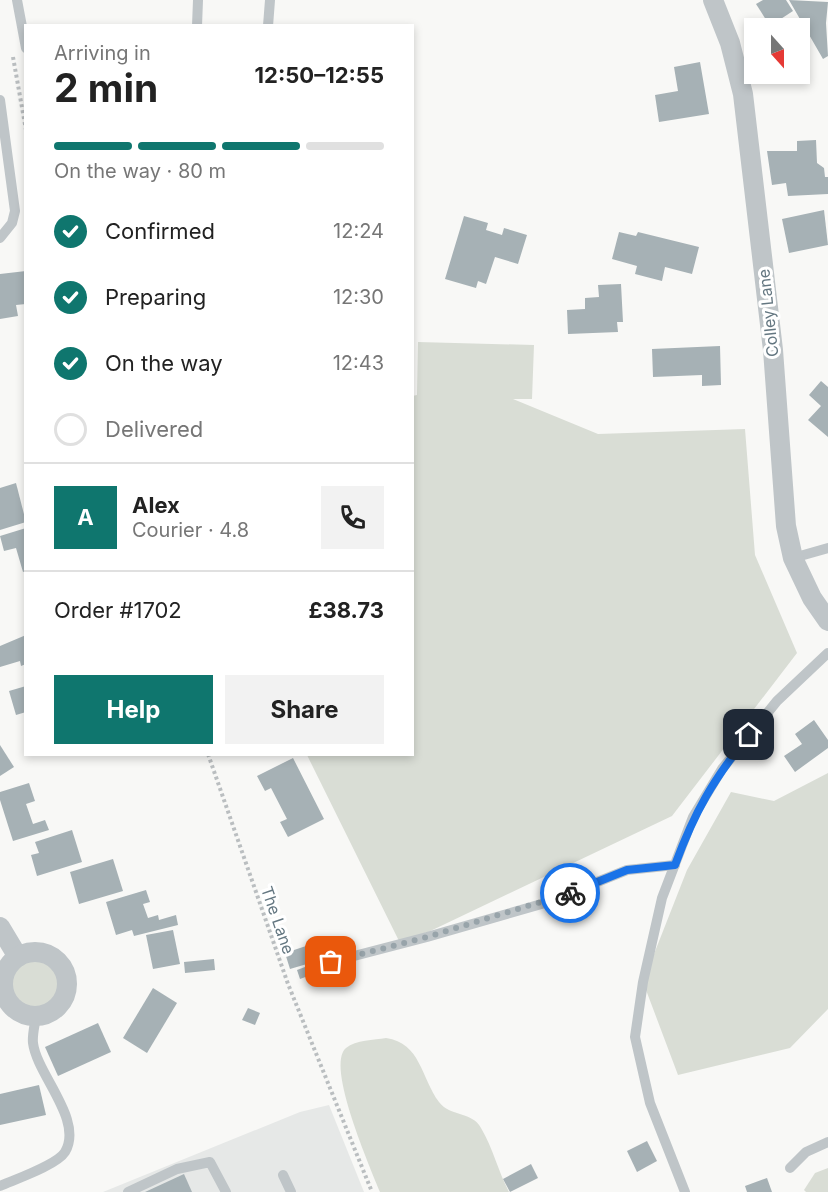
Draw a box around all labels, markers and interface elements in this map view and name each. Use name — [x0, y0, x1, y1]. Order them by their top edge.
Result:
north arrow — [744, 18, 810, 84]
map controls — [744, 18, 810, 84]
text: Arriving in — [54, 41, 151, 65]
text: 12:50–12:55 — [255, 62, 384, 88]
text: 2 min — [54, 64, 158, 111]
text: On the way · 80 m — [54, 159, 226, 183]
icon: check — [54, 215, 87, 248]
text: Confirmed — [105, 218, 215, 244]
text: 12:24 — [333, 219, 384, 243]
street label: Colley Lane — [753, 268, 783, 358]
icon: check — [54, 281, 87, 314]
text: Preparing — [105, 284, 206, 310]
text: 12:30 — [333, 285, 384, 309]
icon: check — [54, 347, 87, 380]
text: On the way — [105, 350, 223, 376]
text: 12:43 — [333, 351, 384, 375]
text: Delivered — [105, 416, 203, 442]
button: phone — [321, 486, 384, 549]
text: Alex — [132, 492, 180, 518]
text: A — [77, 504, 94, 530]
text: Courier · 4.8 — [132, 518, 249, 542]
text: Order #1702 — [54, 597, 182, 623]
text: £38.73 — [308, 597, 384, 623]
button: Help — [54, 675, 213, 744]
button: Share — [225, 675, 384, 744]
pin — [723, 709, 774, 760]
icon: home — [732, 718, 765, 751]
courier — [540, 863, 600, 923]
icon: bike — [554, 877, 587, 910]
street label: The Lane — [257, 883, 299, 957]
pin — [305, 936, 356, 987]
icon: bag — [314, 945, 347, 978]

